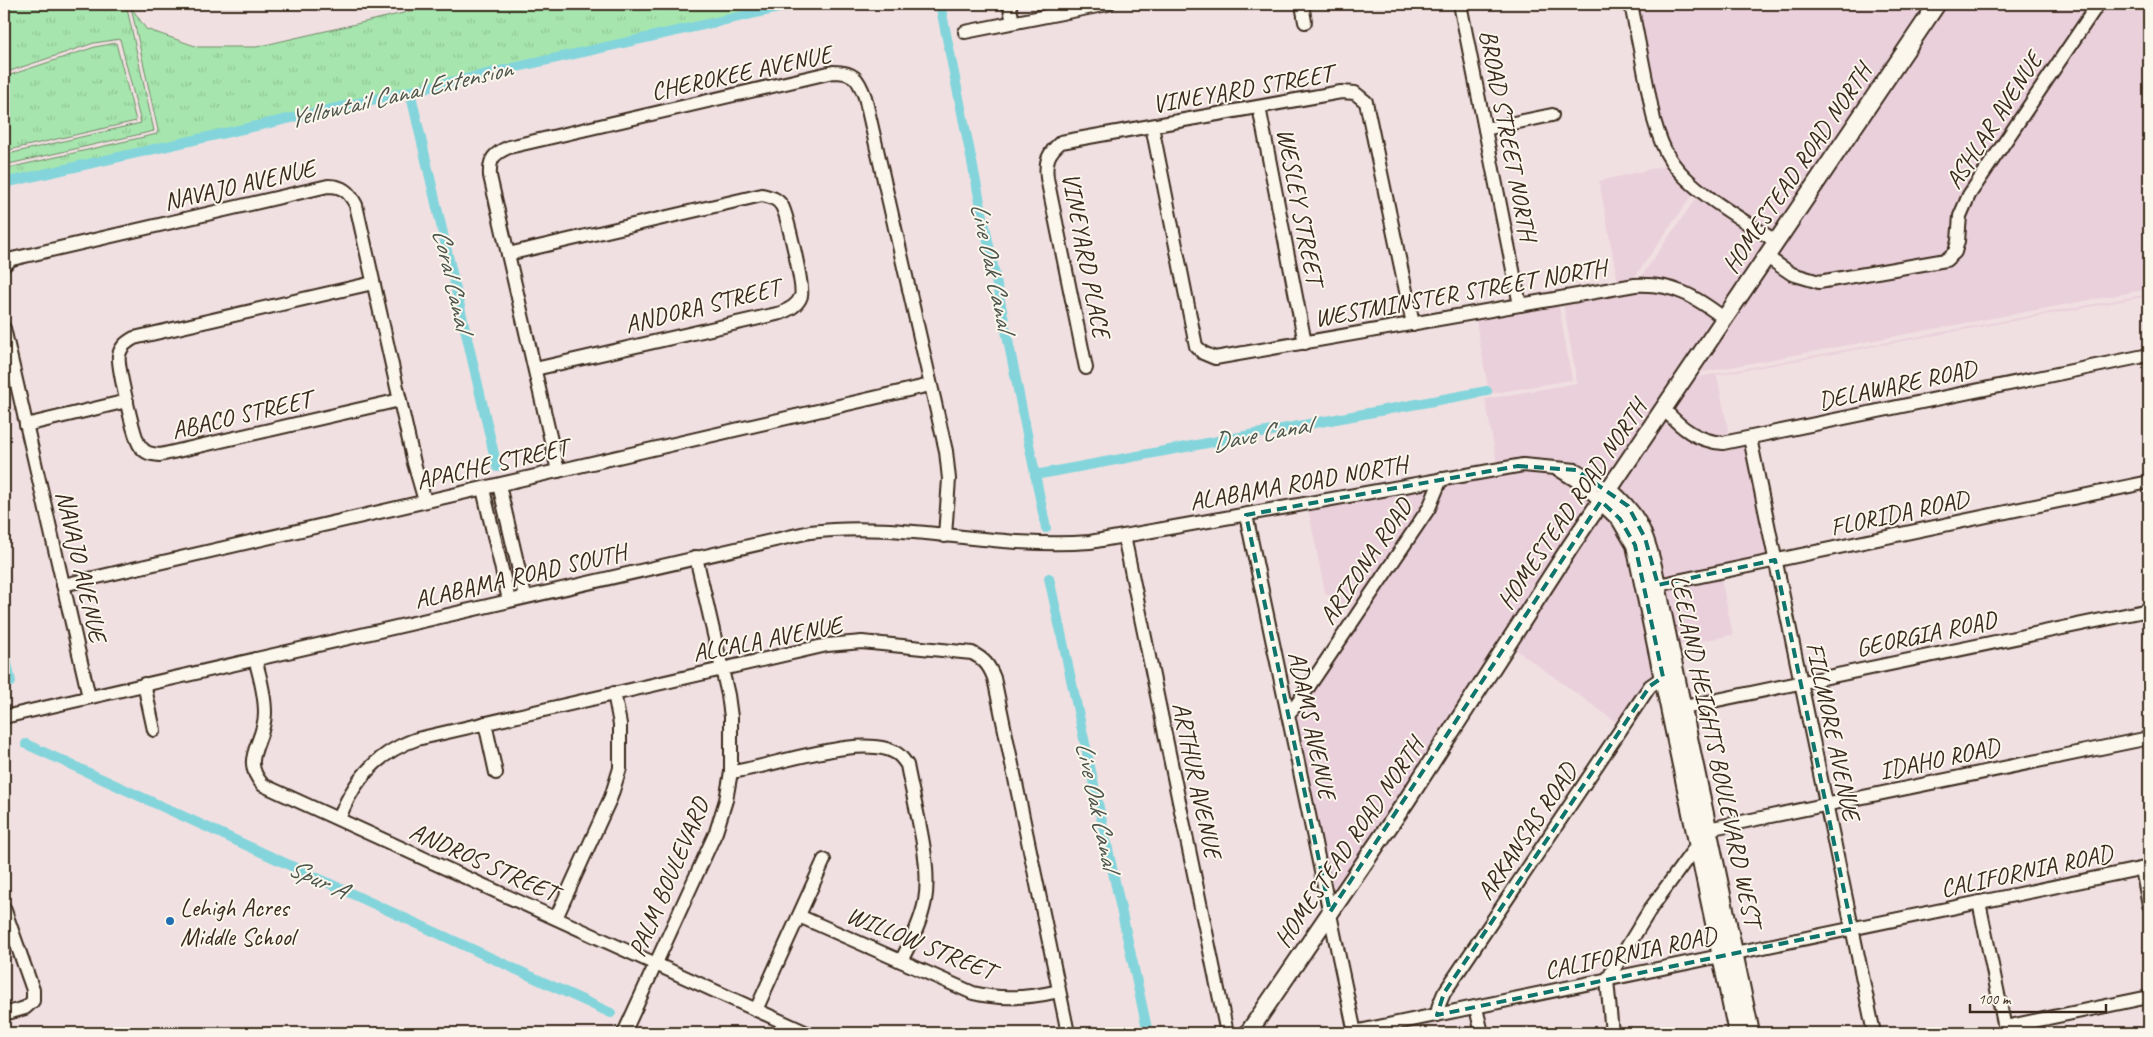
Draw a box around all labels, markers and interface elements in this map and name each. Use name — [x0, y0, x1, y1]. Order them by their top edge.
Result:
street label: BROAD STREET NORTH — [1472, 27, 1545, 247]
street label: CHEROKEE AVENUE — [648, 38, 838, 108]
street label: ASHLAR AVENUE — [1938, 44, 2052, 195]
water label: Yellowtail Canal Extension — [285, 51, 517, 135]
street label: HOMESTEAD ROAD NORTH — [1715, 54, 1881, 279]
street label: VINEYARD STREET — [1150, 56, 1341, 121]
street label: WESLEY STREET — [1269, 126, 1332, 293]
street label: NAVAJO AVENUE — [161, 151, 321, 218]
street label: VINEYARD PLACE — [1054, 170, 1118, 344]
water label: Live Oak Canal — [963, 199, 1024, 341]
water label: Coral Canal — [425, 225, 482, 341]
street label: WESTMINSTER STREET NORTH — [1312, 251, 1612, 334]
street label: ANDORA STREET — [621, 270, 788, 341]
street label: DELAWARE ROAD — [1815, 352, 1982, 417]
street label: ABACO STREET — [168, 382, 321, 447]
street label: HOMESTEAD ROAD NORTH — [1490, 390, 1656, 615]
water label: Dave Canal — [1209, 406, 1322, 459]
street label: APACHE STREET — [413, 430, 577, 497]
street label: ALABAMA ROAD NORTH — [1187, 447, 1413, 518]
street label: FLORIDA ROAD — [1827, 482, 1974, 543]
street label: NAVAJO AVENUE — [48, 488, 115, 648]
street label: ARIZONA ROAD — [1312, 491, 1421, 631]
street label: ALABAMA ROAD SOUTH — [411, 535, 633, 616]
street label: LEELAND HEIGHTS BOULEVARD WEST — [1663, 572, 1770, 935]
street label: GEORGIA ROAD — [1853, 603, 2001, 664]
street label: ALCALA AVENUE — [690, 608, 847, 669]
street label: FILLMORE AVENUE — [1799, 639, 1868, 826]
street label: ADAMS AVENUE — [1281, 648, 1344, 805]
street label: ARTHUR AVENUE — [1165, 699, 1230, 864]
street label: HOMESTEAD ROAD NORTH — [1267, 728, 1433, 953]
street label: IDAHO ROAD — [1876, 730, 2005, 787]
water label: Live Oak Canal — [1068, 738, 1129, 880]
street label: ARKANSAS ROAD — [1469, 755, 1586, 906]
street label: PALM BOULEVARD — [621, 792, 717, 962]
street label: ANDROS STREET — [405, 815, 568, 911]
street label: CALIFORNIA ROAD — [1937, 837, 2118, 905]
water label: Spur A — [283, 851, 357, 908]
place label: Lehigh Acres Middle School — [180, 892, 300, 953]
street label: WILLOW STREET — [842, 899, 1006, 990]
marker: Lehigh Acres Middle School — [164, 915, 176, 927]
street label: CALIFORNIA ROAD — [1541, 919, 1722, 987]
scale bar — [1970, 982, 2107, 1014]
text: 100 m — [1978, 990, 2012, 1009]

